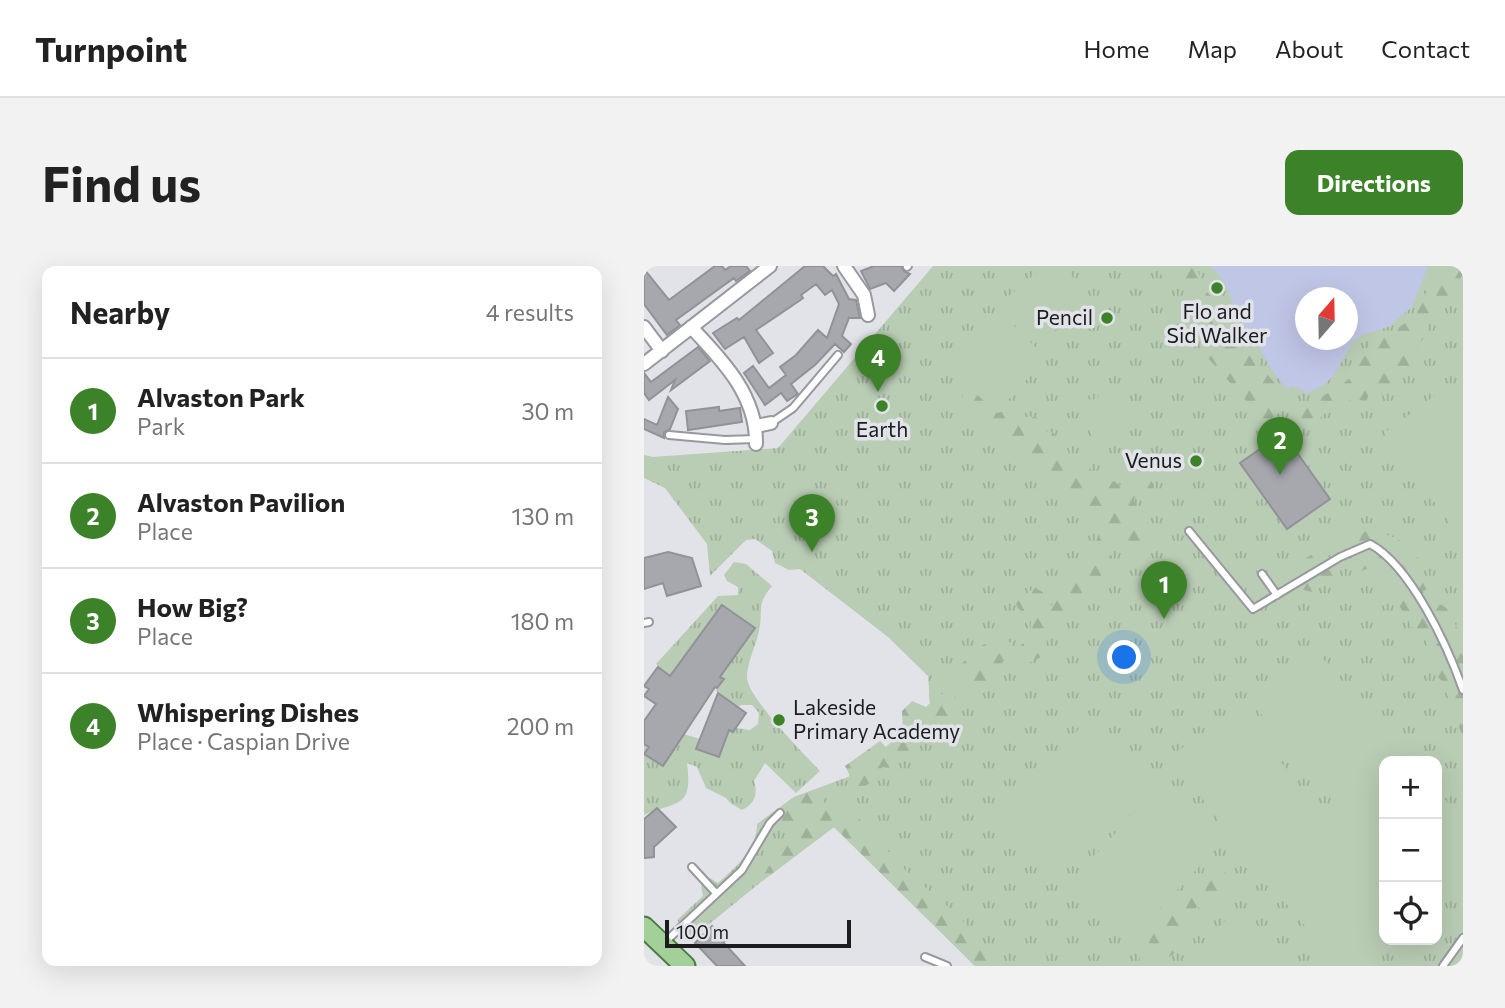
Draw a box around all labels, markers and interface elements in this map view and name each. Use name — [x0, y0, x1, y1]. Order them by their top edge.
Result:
text: Turnpoint — [35, 28, 187, 69]
text: Home — [1084, 34, 1150, 63]
text: Map — [1188, 34, 1237, 63]
text: About — [1275, 34, 1343, 63]
text: Contact — [1381, 34, 1470, 63]
button: Directions — [1285, 150, 1463, 215]
text: Find us — [42, 152, 201, 212]
marker: Flo and Sid Walker — [1209, 280, 1225, 296]
north arrow — [1295, 287, 1358, 350]
text: Nearby — [70, 293, 170, 330]
text: 4 results — [486, 298, 574, 326]
place label: Flo and Sid Walker — [1167, 298, 1267, 347]
place label: Pencil — [1036, 304, 1093, 329]
marker: Pencil — [1099, 310, 1115, 326]
pin: 4 — [855, 334, 901, 392]
text: Alvaston Park — [137, 381, 305, 412]
text: 1 — [88, 397, 98, 425]
text: 30 m — [521, 397, 574, 425]
marker: Earth — [874, 398, 890, 414]
text: Park — [137, 412, 185, 440]
place label: Earth — [856, 416, 908, 441]
pin: 2 — [1257, 417, 1303, 475]
place label: Venus — [1125, 447, 1182, 472]
marker: Venus — [1188, 453, 1204, 469]
text: Alvaston Pavilion — [137, 486, 345, 517]
pin: 3 — [789, 494, 835, 552]
text: 2 — [86, 502, 100, 530]
text: 130 m — [512, 502, 574, 530]
text: Place — [137, 517, 193, 545]
pin: 1 — [1141, 561, 1187, 619]
text: How Big? — [137, 591, 248, 622]
text: 3 — [86, 607, 100, 635]
text: 180 m — [511, 607, 574, 635]
text: Place — [137, 622, 193, 650]
your location — [1107, 640, 1141, 674]
place label: Lakeside Primary Academy — [793, 694, 960, 743]
text: Whispering Dishes — [137, 696, 359, 727]
text: 4 — [86, 712, 100, 740]
text: 200 m — [507, 712, 574, 740]
marker: Lakeside Primary Academy — [771, 712, 787, 728]
text: Place · Caspian Drive — [137, 727, 350, 755]
map controls — [1379, 756, 1442, 945]
button: + — [1379, 756, 1442, 819]
button: − — [1379, 819, 1442, 882]
button: locate — [1379, 882, 1442, 945]
scale bar — [665, 917, 850, 949]
text: 100 m — [676, 920, 729, 943]

